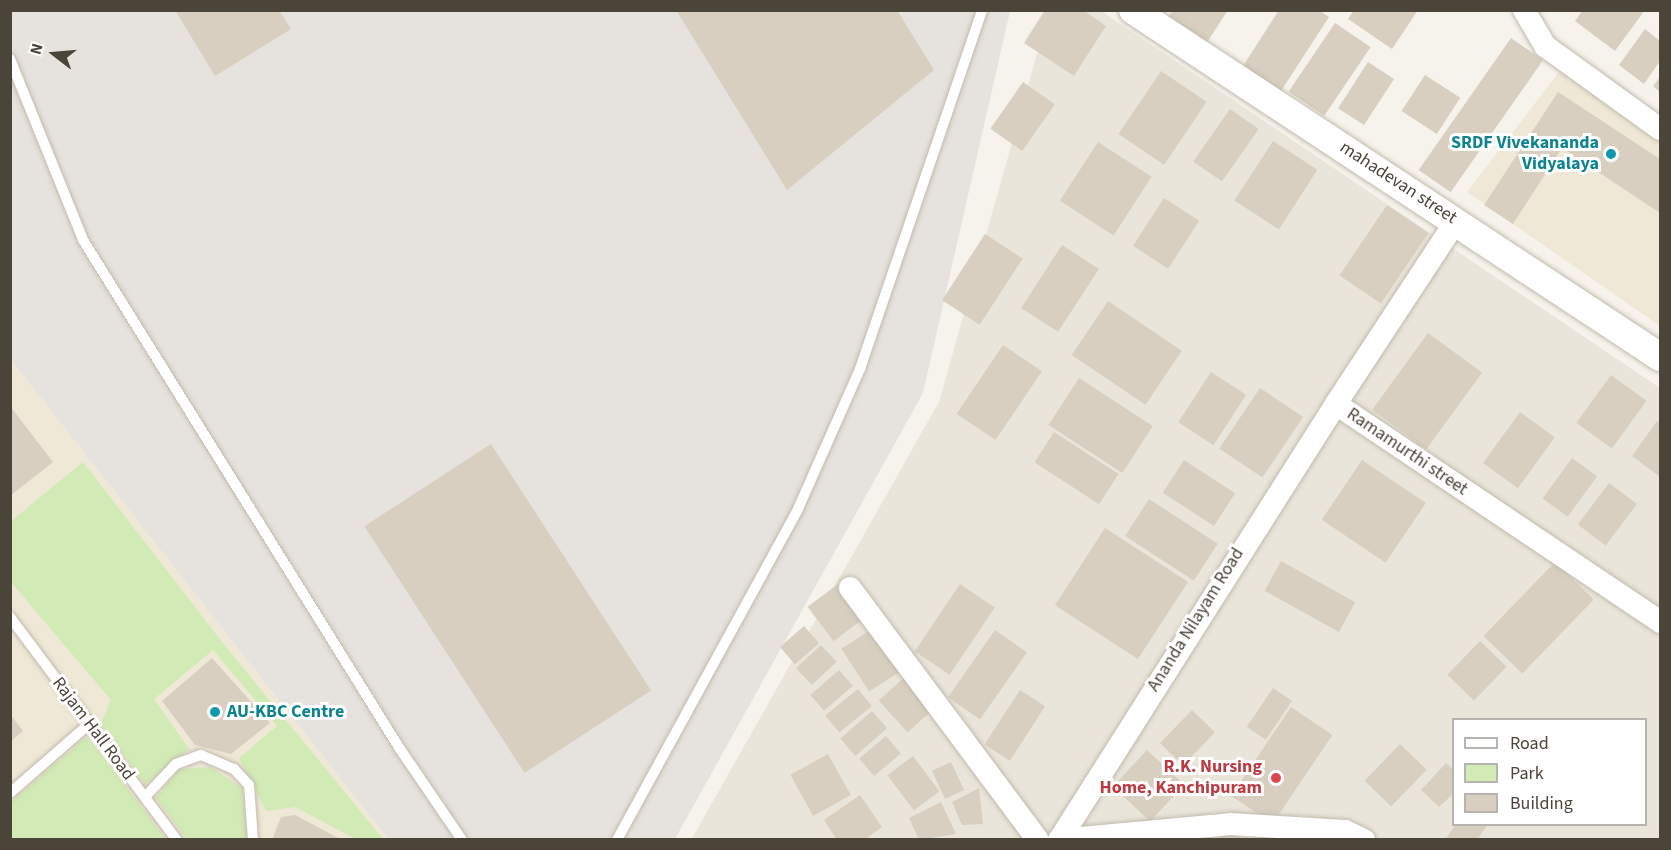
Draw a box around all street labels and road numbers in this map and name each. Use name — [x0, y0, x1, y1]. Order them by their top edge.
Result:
street label: mahadevan street — [1335, 137, 1461, 229]
street label: Ramamurthi street — [1342, 404, 1472, 500]
street label: Ananda Nilayam Road — [1143, 544, 1249, 696]
street label: Rajam Hall Road — [47, 673, 139, 785]

